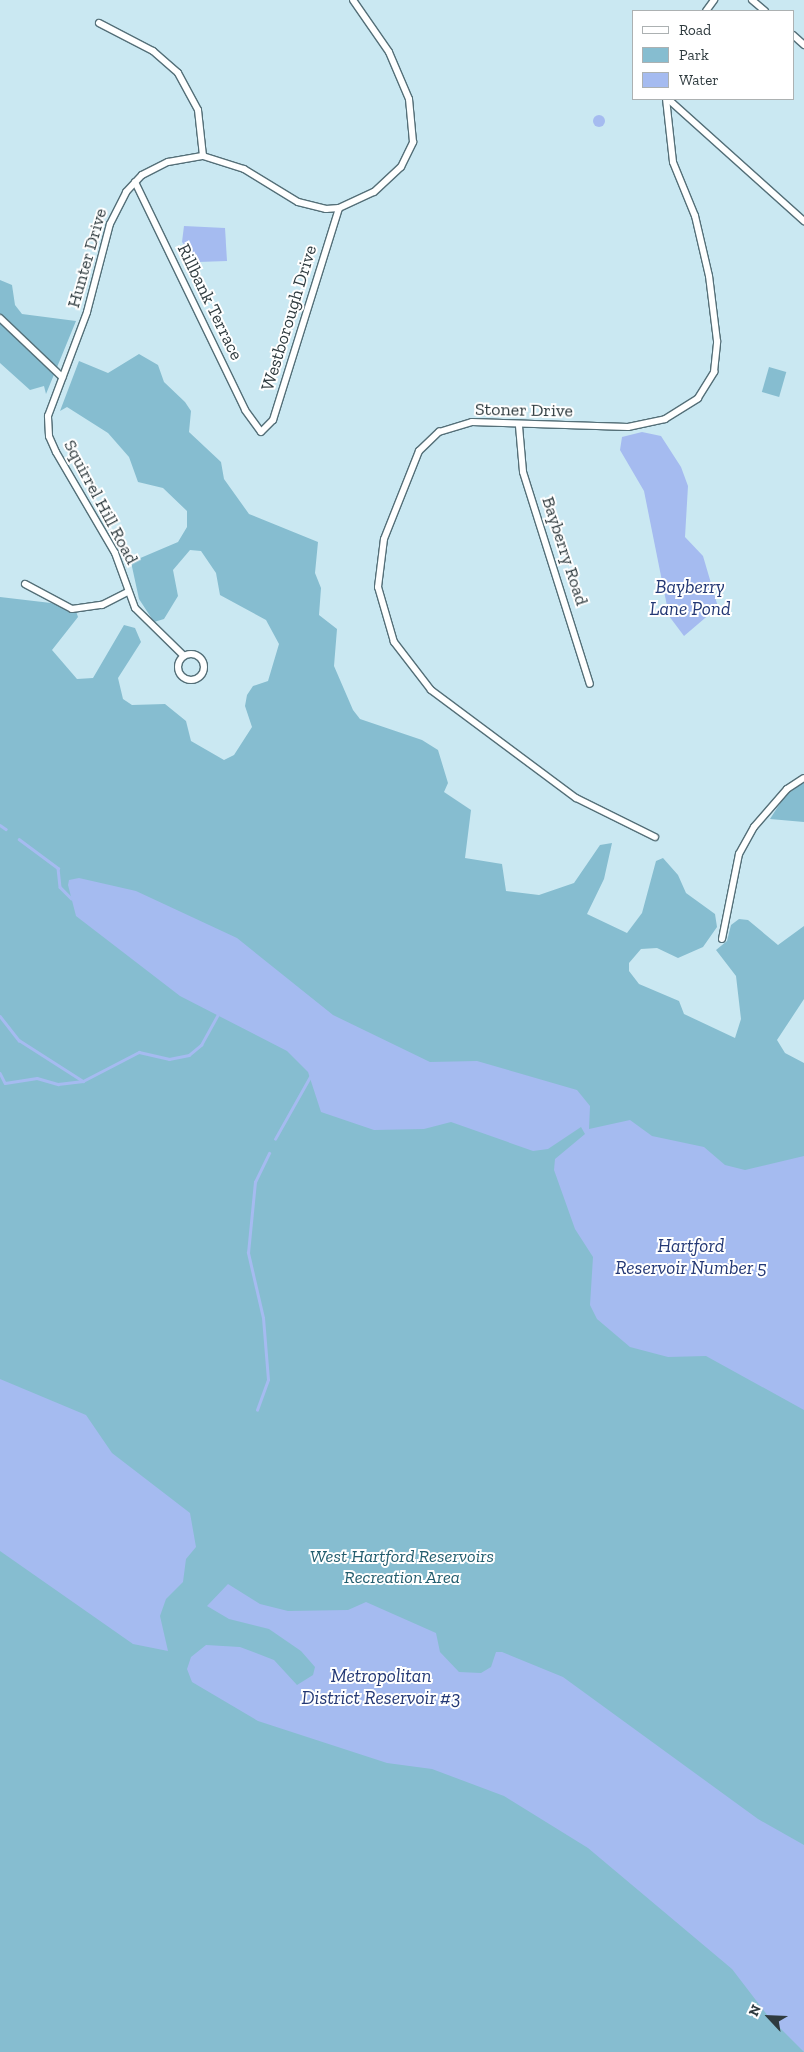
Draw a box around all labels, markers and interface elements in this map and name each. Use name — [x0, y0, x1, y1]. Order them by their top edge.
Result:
legend — [632, 10, 794, 100]
text: Road — [679, 21, 711, 39]
text: Park — [679, 46, 709, 64]
text: Water — [679, 71, 719, 89]
street label: Hunter Drive — [62, 206, 112, 310]
street label: Rillbank Terrace — [172, 240, 248, 364]
street label: Westborough Drive — [257, 243, 321, 393]
street label: Stoner Drive — [475, 398, 573, 422]
street label: Squirrel Hill Road — [59, 436, 143, 568]
street label: Bayberry Road — [537, 494, 593, 608]
water label: Bayberry Lane Pond — [649, 576, 731, 620]
water label: Hartford Reservoir Number 5 — [615, 1235, 767, 1279]
park label: West Hartford Reservoirs Recreation Area — [310, 1546, 494, 1588]
water label: Metropolitan District Reservoir #3 — [301, 1665, 461, 1709]
north arrow — [744, 1992, 794, 2042]
text: N — [745, 2002, 765, 2019]

